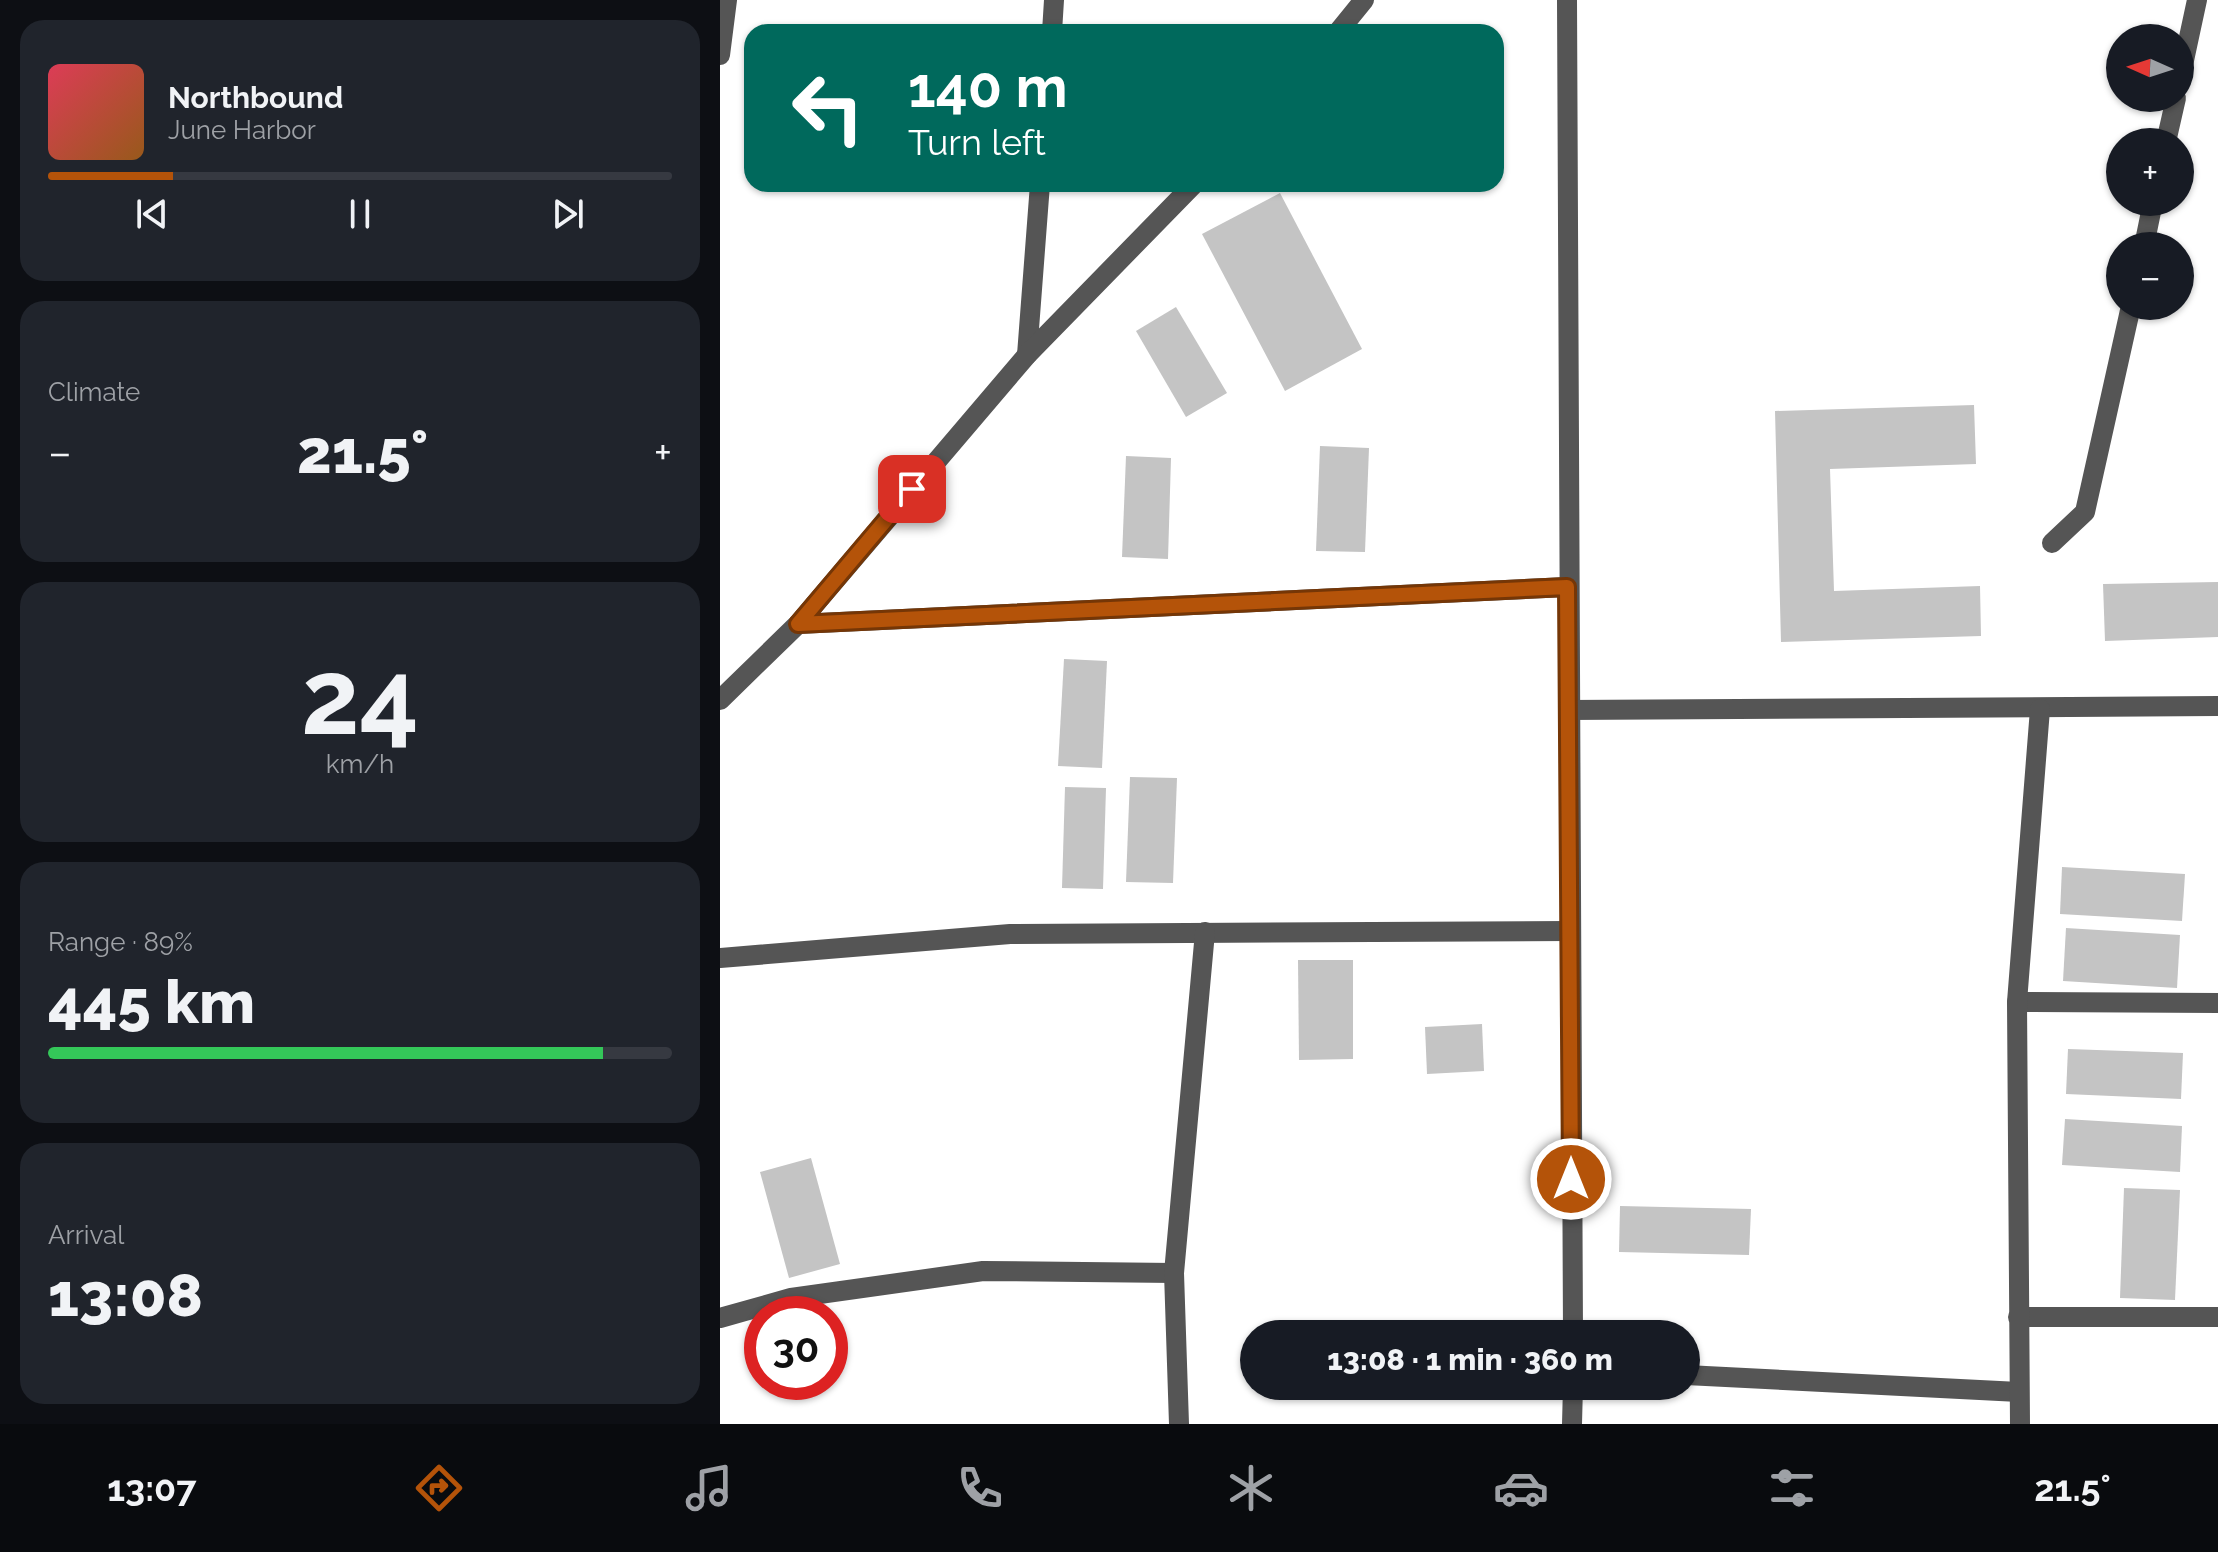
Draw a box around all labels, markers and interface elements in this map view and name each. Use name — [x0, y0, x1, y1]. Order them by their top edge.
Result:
north arrow — [2106, 24, 2194, 112]
map controls — [2106, 24, 2194, 320]
text: 140 m — [908, 54, 1068, 120]
icon: left — [776, 56, 880, 160]
text: Northbound — [168, 80, 343, 115]
text: June Harbor — [168, 115, 316, 145]
text: Turn left — [908, 121, 1046, 163]
button: + — [2106, 128, 2194, 216]
icon: previous — [130, 192, 174, 236]
icon: pause — [338, 192, 382, 236]
icon: next — [546, 192, 590, 236]
button: − — [2106, 232, 2194, 320]
text: Climate — [48, 377, 140, 407]
text: 21.5° — [297, 417, 428, 487]
text: − — [48, 427, 72, 478]
text: + — [654, 427, 672, 478]
pin — [878, 455, 946, 523]
icon: arrive — [890, 467, 934, 511]
text: 24 — [301, 636, 419, 758]
text: km/h — [326, 749, 394, 779]
text: Range · 89% — [48, 927, 193, 957]
text: 445 km — [48, 967, 255, 1037]
position arrow — [1529, 1137, 1613, 1221]
text: Arrival — [48, 1220, 124, 1250]
text: 13:08 — [48, 1260, 203, 1330]
speed limit sign: 30 — [744, 1296, 848, 1400]
text: 13:08 · 1 min · 360 m — [1327, 1342, 1613, 1377]
icon: directions — [411, 1460, 467, 1516]
icon: music — [681, 1460, 737, 1516]
icon: phone — [952, 1460, 1008, 1516]
icon: climate — [1223, 1460, 1279, 1516]
icon: car — [1493, 1460, 1549, 1516]
icon: filters — [1764, 1460, 1820, 1516]
text: 13:07 — [107, 1467, 196, 1509]
text: 21.5° — [2034, 1467, 2111, 1509]

